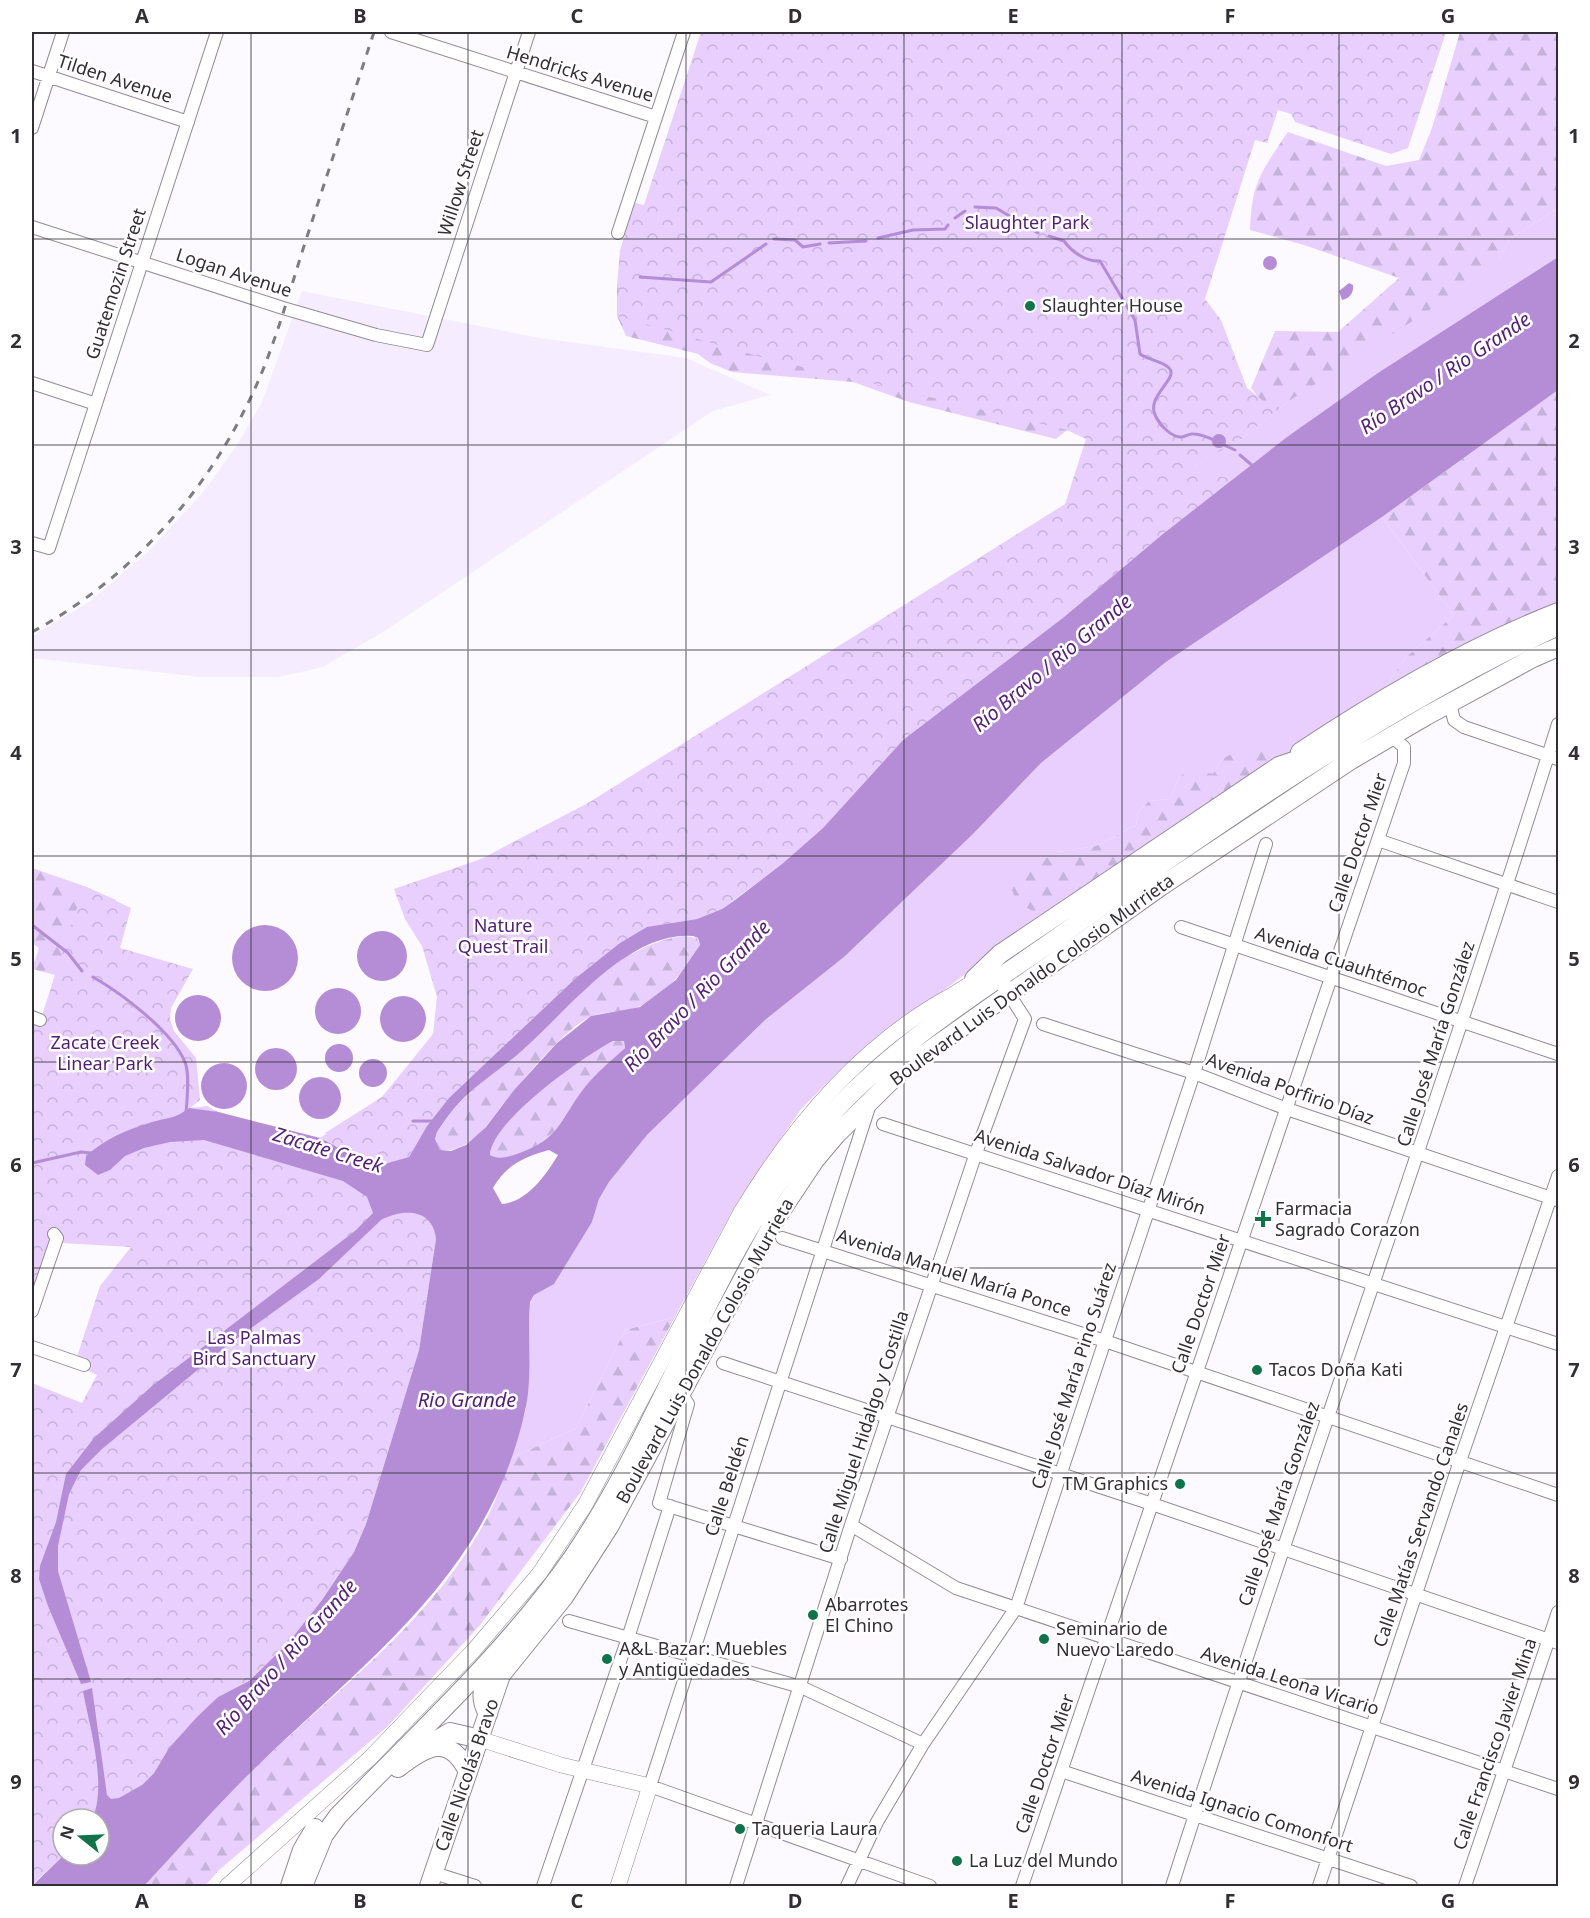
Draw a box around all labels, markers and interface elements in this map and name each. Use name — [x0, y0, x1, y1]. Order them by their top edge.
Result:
text: A — [135, 2, 149, 29]
text: B — [353, 2, 367, 29]
text: C — [571, 2, 584, 29]
text: D — [788, 2, 802, 29]
text: E — [1007, 2, 1019, 29]
text: F — [1225, 2, 1235, 29]
text: G — [1441, 2, 1455, 29]
street label: Hendricks Avenue — [504, 39, 657, 107]
street label: Tilden Avenue — [55, 48, 176, 108]
text: 1 — [10, 122, 22, 149]
text: 1 — [1568, 122, 1580, 149]
street label: Willow Street — [432, 126, 489, 239]
street label: Guatemozin Street — [79, 205, 151, 362]
park label: Slaughter Park — [965, 210, 1090, 234]
street label: Logan Avenue — [173, 242, 295, 302]
place label: Slaughter House — [1042, 293, 1183, 317]
marker: Slaughter House — [1023, 299, 1037, 313]
water label: Río Bravo / Rio Grande — [1354, 305, 1536, 440]
text: 2 — [10, 327, 22, 354]
text: 2 — [1568, 327, 1580, 354]
text: 3 — [10, 533, 22, 560]
text: 3 — [1568, 533, 1580, 560]
water label: Río Bravo / Rio Grande — [966, 588, 1137, 738]
text: 4 — [10, 739, 22, 766]
text: 4 — [1568, 739, 1580, 766]
street label: Calle Doctor Mier — [1322, 769, 1392, 916]
street label: Boulevard Luis Donaldo Colosio Murrieta — [885, 868, 1178, 1090]
park label: Nature Quest Trail — [458, 913, 548, 958]
water label: Río Bravo / Rio Grande — [617, 914, 776, 1077]
street label: Avenida Cuauhtémoc — [1252, 920, 1431, 1002]
street label: Calle José María González — [1390, 938, 1480, 1150]
text: 5 — [10, 945, 22, 972]
text: 5 — [1568, 945, 1580, 972]
park label: Zacate Creek Linear Park — [51, 1030, 160, 1075]
street label: Avenida Porfirio Díaz — [1203, 1047, 1377, 1130]
water label: Zacate Creek — [269, 1120, 387, 1179]
street label: Avenida Salvador Díaz Mirón — [972, 1122, 1209, 1220]
text: 6 — [10, 1151, 22, 1178]
text: 6 — [1568, 1151, 1580, 1178]
street label: Boulevard Luis Donaldo Colosio Murrieta — [610, 1194, 798, 1507]
place label: Farmacia Sagrado Corazon — [1275, 1196, 1420, 1241]
marker: Farmacia Sagrado Corazon — [1256, 1212, 1270, 1226]
street label: Avenida Manuel María Ponce — [834, 1223, 1075, 1321]
street label: Calle Doctor Mier — [1165, 1230, 1235, 1377]
street label: Calle José María Pino Suárez — [1025, 1259, 1121, 1492]
street label: Calle Miguel Hidalgo y Costilla — [812, 1307, 914, 1556]
park label: Las Palmas Bird Sanctuary — [192, 1325, 316, 1370]
text: 7 — [10, 1356, 22, 1383]
text: 7 — [1568, 1356, 1580, 1383]
place label: Tacos Doña Kati — [1269, 1357, 1403, 1381]
marker: Tacos Doña Kati — [1250, 1363, 1264, 1377]
water label: Rio Grande — [418, 1386, 516, 1413]
street label: Calle José María González — [1232, 1398, 1324, 1609]
street label: Calle Matías Servando Canales — [1367, 1399, 1473, 1650]
street label: Calle Beldén — [698, 1432, 754, 1539]
place label: TM Graphics — [1063, 1471, 1168, 1495]
marker: TM Graphics — [1173, 1477, 1187, 1491]
text: 8 — [10, 1562, 22, 1589]
text: 8 — [1568, 1562, 1580, 1589]
water label: Río Bravo / Rio Grande — [208, 1573, 363, 1740]
place label: Abarrotes El Chino — [825, 1592, 908, 1637]
marker: Abarrotes El Chino — [806, 1608, 820, 1622]
place label: Seminario de Nuevo Laredo — [1056, 1616, 1174, 1661]
marker: Seminario de Nuevo Laredo — [1037, 1632, 1051, 1646]
street label: Calle Francisco Javier Mina — [1446, 1635, 1542, 1853]
place label: A&L Bazar: Muebles y Antigüedades — [619, 1636, 787, 1681]
street label: Avenida Leona Vicario — [1198, 1640, 1382, 1720]
marker: A&L Bazar: Muebles y Antigüedades — [600, 1652, 614, 1666]
street label: Calle Doctor Mier — [1009, 1690, 1079, 1837]
street label: Calle Nicolás Bravo — [429, 1695, 504, 1854]
street label: Avenida Ignacio Comonfort — [1128, 1763, 1357, 1857]
text: 9 — [10, 1768, 22, 1795]
text: 9 — [1568, 1768, 1580, 1795]
north arrow — [51, 1807, 111, 1867]
place label: Taqueria Laura — [752, 1816, 878, 1840]
marker: Taqueria Laura — [733, 1822, 747, 1836]
text: N — [54, 1823, 79, 1842]
place label: La Luz del Mundo — [969, 1848, 1118, 1872]
marker: La Luz del Mundo — [950, 1854, 964, 1868]
text: A — [135, 1887, 149, 1914]
text: B — [353, 1887, 367, 1914]
text: C — [571, 1887, 584, 1914]
text: D — [788, 1887, 802, 1914]
text: E — [1007, 1887, 1019, 1914]
text: F — [1225, 1887, 1235, 1914]
text: G — [1441, 1887, 1455, 1914]

